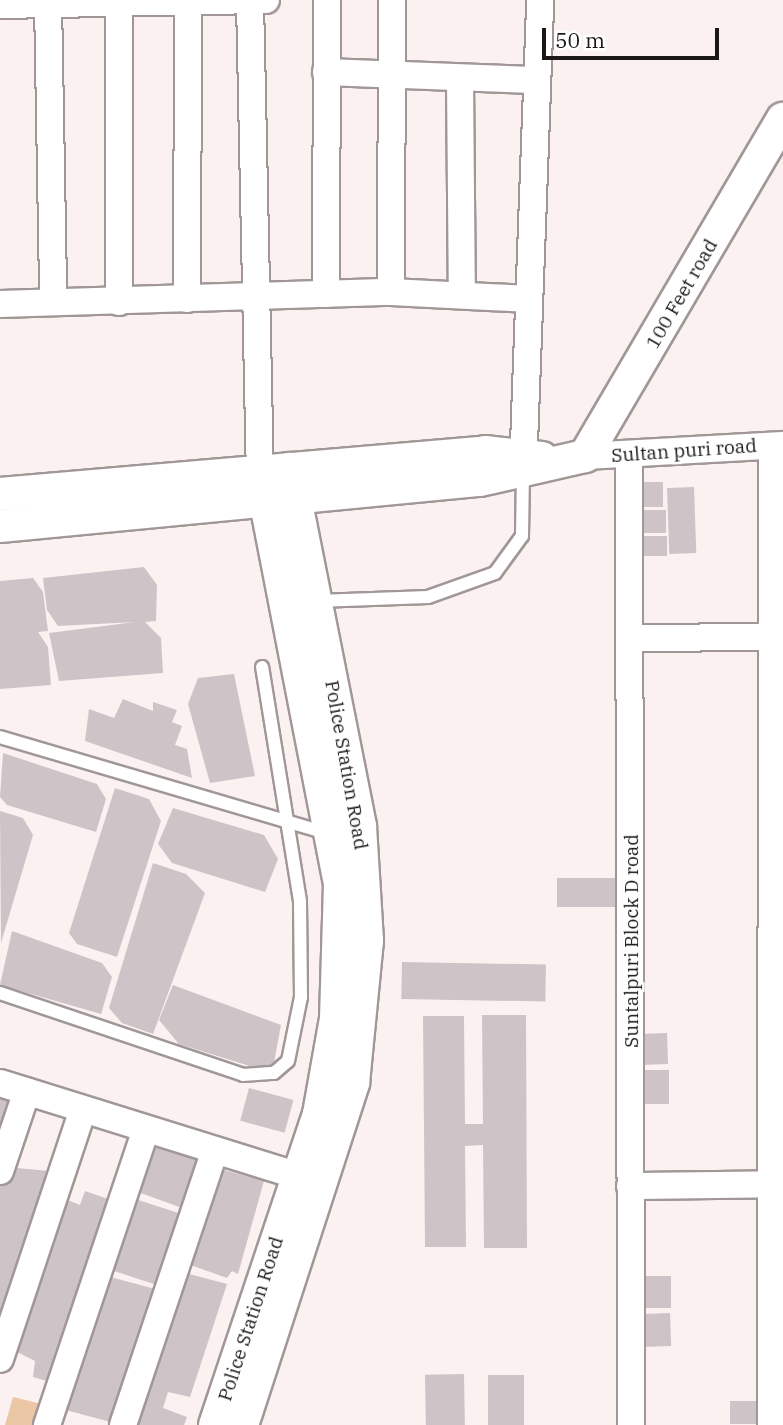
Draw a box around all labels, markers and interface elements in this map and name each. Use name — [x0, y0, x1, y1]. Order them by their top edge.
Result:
scale bar — [545, 14, 722, 58]
text: 50 m — [555, 26, 605, 54]
street label: 100 Feet road — [642, 235, 722, 353]
street label: Sultan puri road — [611, 435, 757, 467]
street label: Police Station Road — [320, 679, 372, 851]
street label: Suntalpuri Block D road — [621, 834, 643, 1048]
street label: Police Station Road — [214, 1234, 288, 1404]

